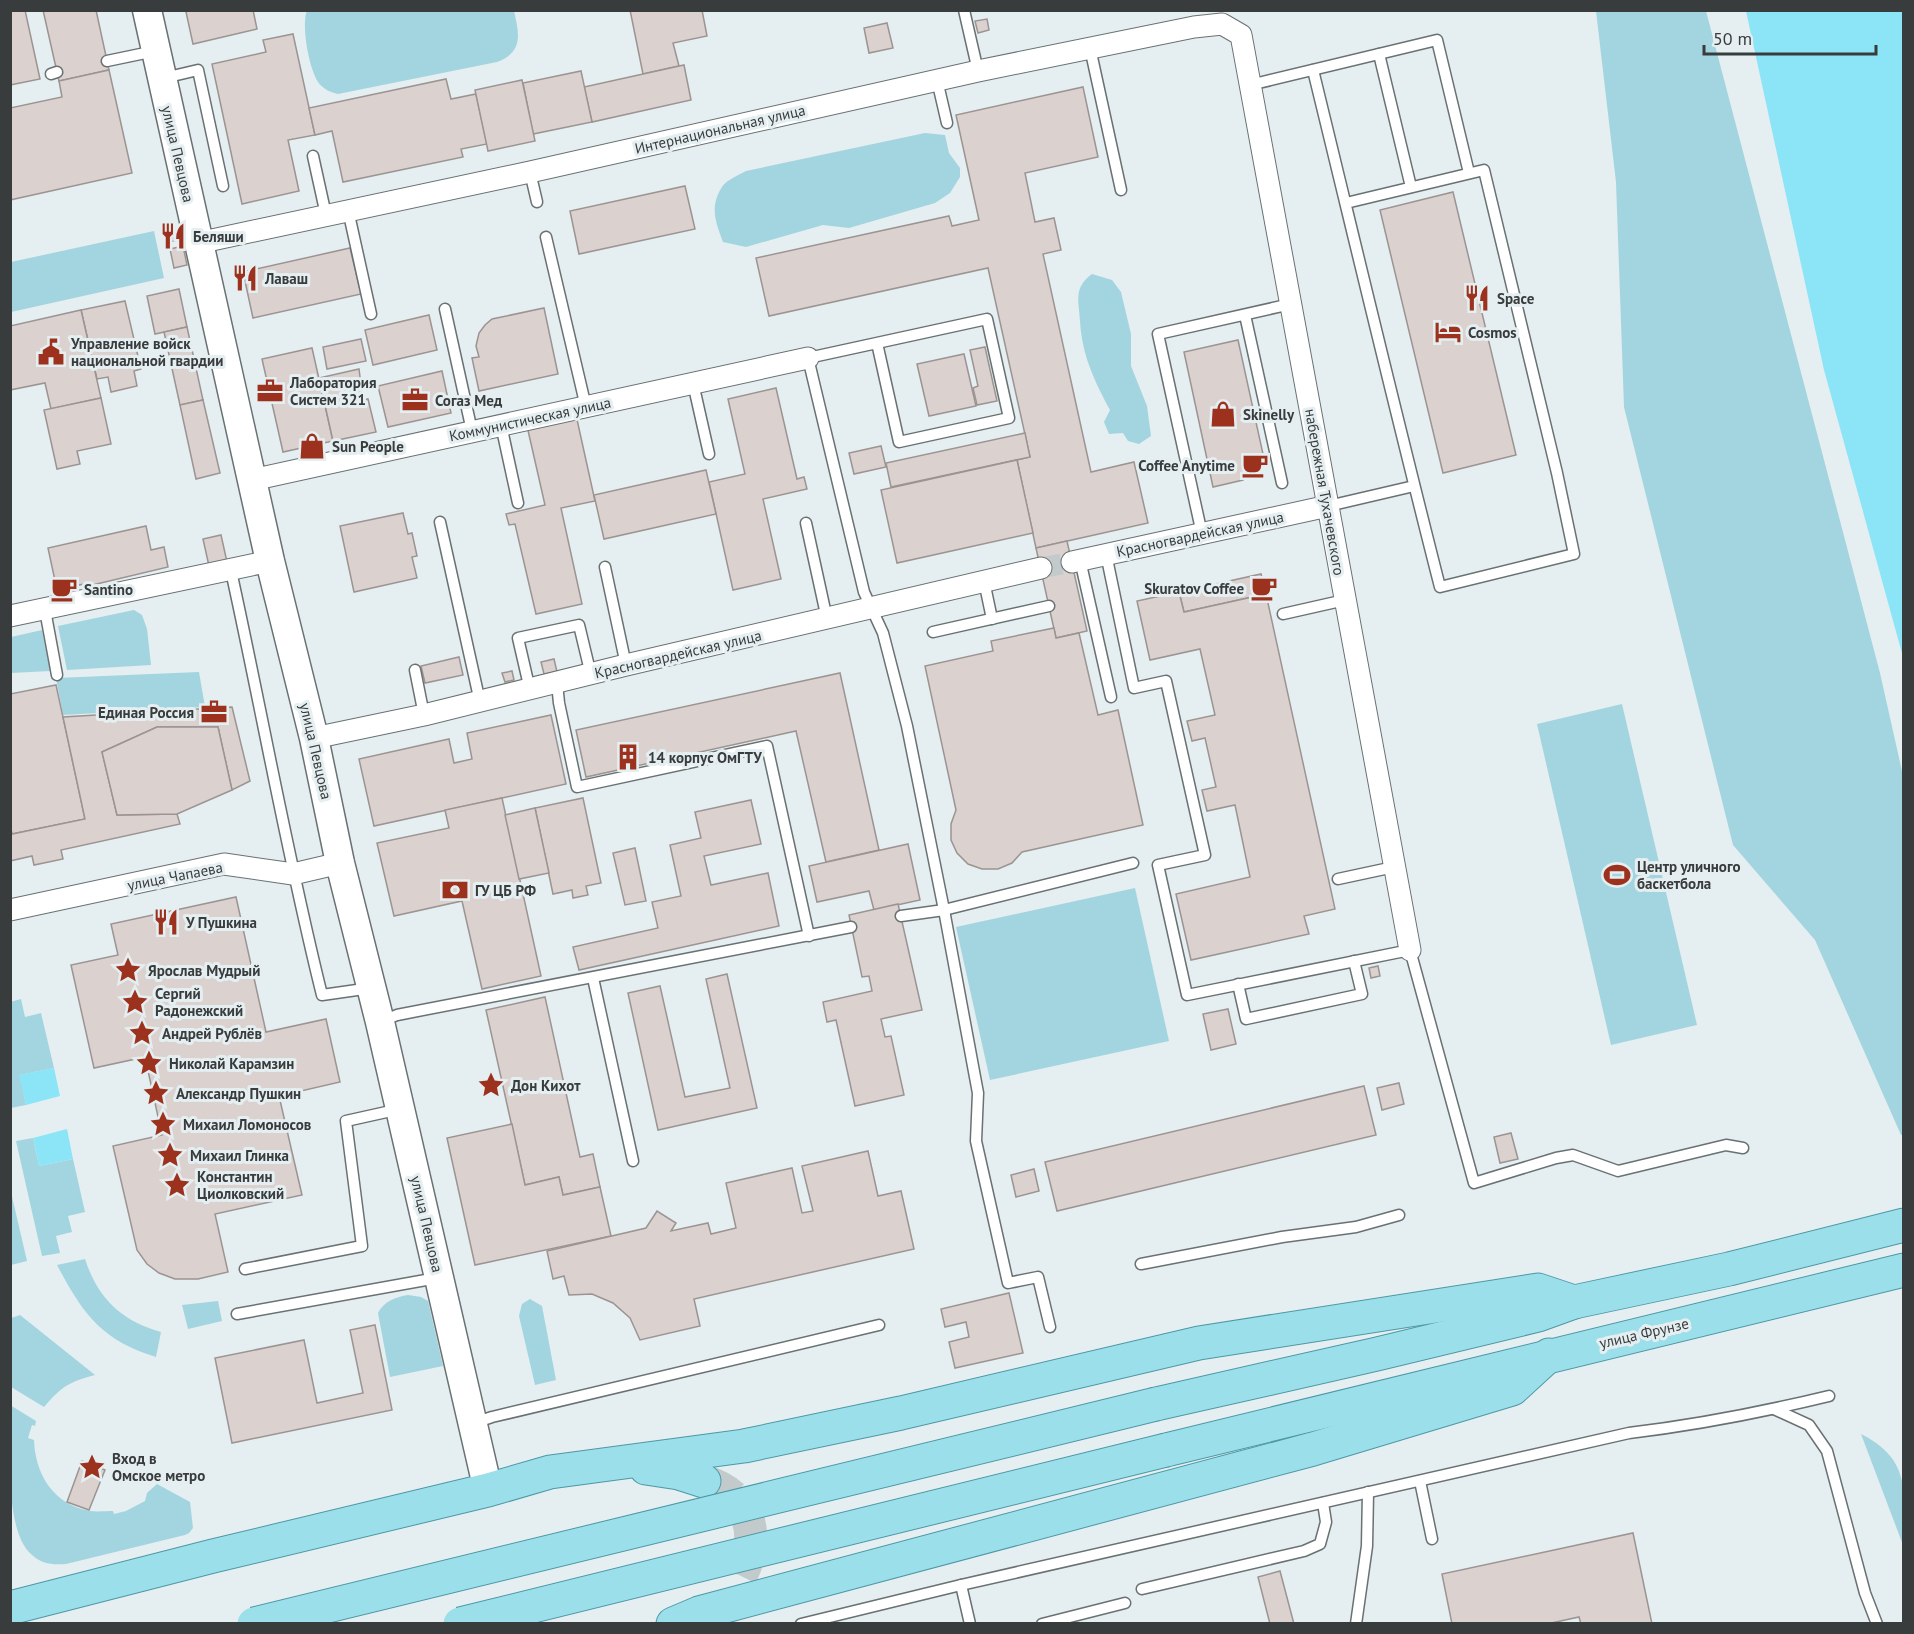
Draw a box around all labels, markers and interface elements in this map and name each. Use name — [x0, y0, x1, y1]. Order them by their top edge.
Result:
scale bar — [1704, 18, 1876, 56]
text: 50 m — [1713, 27, 1752, 50]
street label: Интернациональная улица — [633, 100, 807, 158]
street label: улица Певцова — [158, 104, 198, 204]
restaurant icon: Беляши — [158, 221, 188, 251]
place label: Беляши — [193, 227, 244, 246]
restaurant icon: Лаваш — [230, 263, 260, 293]
place label: Лаваш — [264, 269, 308, 288]
restaurant icon: Space — [1462, 283, 1492, 313]
place label: Space — [1497, 289, 1535, 308]
hotel icon: Cosmos — [1433, 317, 1463, 347]
place label: Cosmos — [1468, 323, 1517, 342]
place label: Управление войск национальной гвардии — [70, 334, 223, 370]
public building icon: Управление войск национальной гвардии — [36, 337, 66, 367]
place label: Лаборатория Систем 321 — [289, 373, 376, 409]
office icon: Лаборатория Систем 321 — [255, 376, 285, 406]
office icon: Согаз Мед — [400, 385, 430, 415]
place label: Согаз Мед — [435, 391, 503, 410]
street label: Коммунистическая улица — [447, 393, 613, 445]
shop icon: Skinelly — [1208, 399, 1238, 429]
place label: Skinelly — [1243, 405, 1295, 424]
street label: набережная Тухачевского — [1301, 407, 1349, 577]
shop icon: Sun People — [297, 431, 327, 461]
place label: Sun People — [332, 437, 404, 456]
cafe icon: Coffee Anytime — [1240, 450, 1270, 480]
place label: Coffee Anytime — [1138, 456, 1235, 475]
street label: Красногвардейская улица — [1115, 507, 1285, 561]
cafe icon: Skuratov Coffee — [1249, 573, 1279, 603]
cafe icon: Santino — [49, 574, 79, 604]
place label: Skuratov Coffee — [1144, 579, 1244, 598]
place label: Santino — [84, 580, 133, 599]
street label: Красногвардейская улица — [593, 626, 763, 682]
office icon: Единая Россия — [199, 697, 229, 727]
street label: улица Певцова — [296, 701, 336, 801]
place label: Единая Россия — [98, 703, 194, 722]
building icon: 14 корпус ОмГТУ — [613, 742, 643, 772]
place label: 14 корпус ОмГТУ — [648, 748, 762, 767]
street label: улица Чапаева — [126, 857, 224, 895]
place label: Центр уличного баскетбола — [1637, 857, 1740, 893]
sports icon: Центр уличного баскетбола — [1602, 860, 1632, 890]
bank icon: ГУ ЦБ РФ — [440, 875, 470, 905]
place label: ГУ ЦБ РФ — [475, 881, 536, 900]
restaurant icon: У Пушкина — [151, 907, 181, 937]
place label: У Пушкина — [185, 913, 257, 932]
place icon: Ярослав Мудрый — [113, 955, 143, 985]
place label: Ярослав Мудрый — [148, 961, 260, 980]
place label: Сергий Радонежский — [155, 984, 243, 1020]
place icon: Сергий Радонежский — [120, 987, 150, 1017]
place icon: Андрей Рублёв — [127, 1018, 157, 1048]
place label: Андрей Рублёв — [162, 1024, 262, 1043]
place icon: Николай Карамзин — [134, 1048, 164, 1078]
place label: Николай Карамзин — [169, 1054, 294, 1073]
place icon: Дон Кихот — [476, 1070, 506, 1100]
place label: Дон Кихот — [511, 1076, 581, 1095]
place icon: Александр Пушкин — [141, 1078, 171, 1108]
place label: Александр Пушкин — [176, 1084, 301, 1103]
place icon: Михаил Ломоносов — [148, 1109, 178, 1139]
place label: Михаил Ломоносов — [183, 1115, 312, 1134]
place icon: Михаил Глинка — [155, 1140, 185, 1170]
place label: Михаил Глинка — [190, 1146, 289, 1165]
place label: Константин Циолковский — [197, 1167, 284, 1203]
place icon: Константин Циолковский — [162, 1170, 192, 1200]
street label: улица Певцова — [407, 1174, 447, 1274]
street label: улица Фрунзе — [1597, 1313, 1691, 1353]
place label: Вход в Омское метро — [112, 1449, 205, 1485]
place icon: Вход в Омское метро — [77, 1452, 107, 1482]

